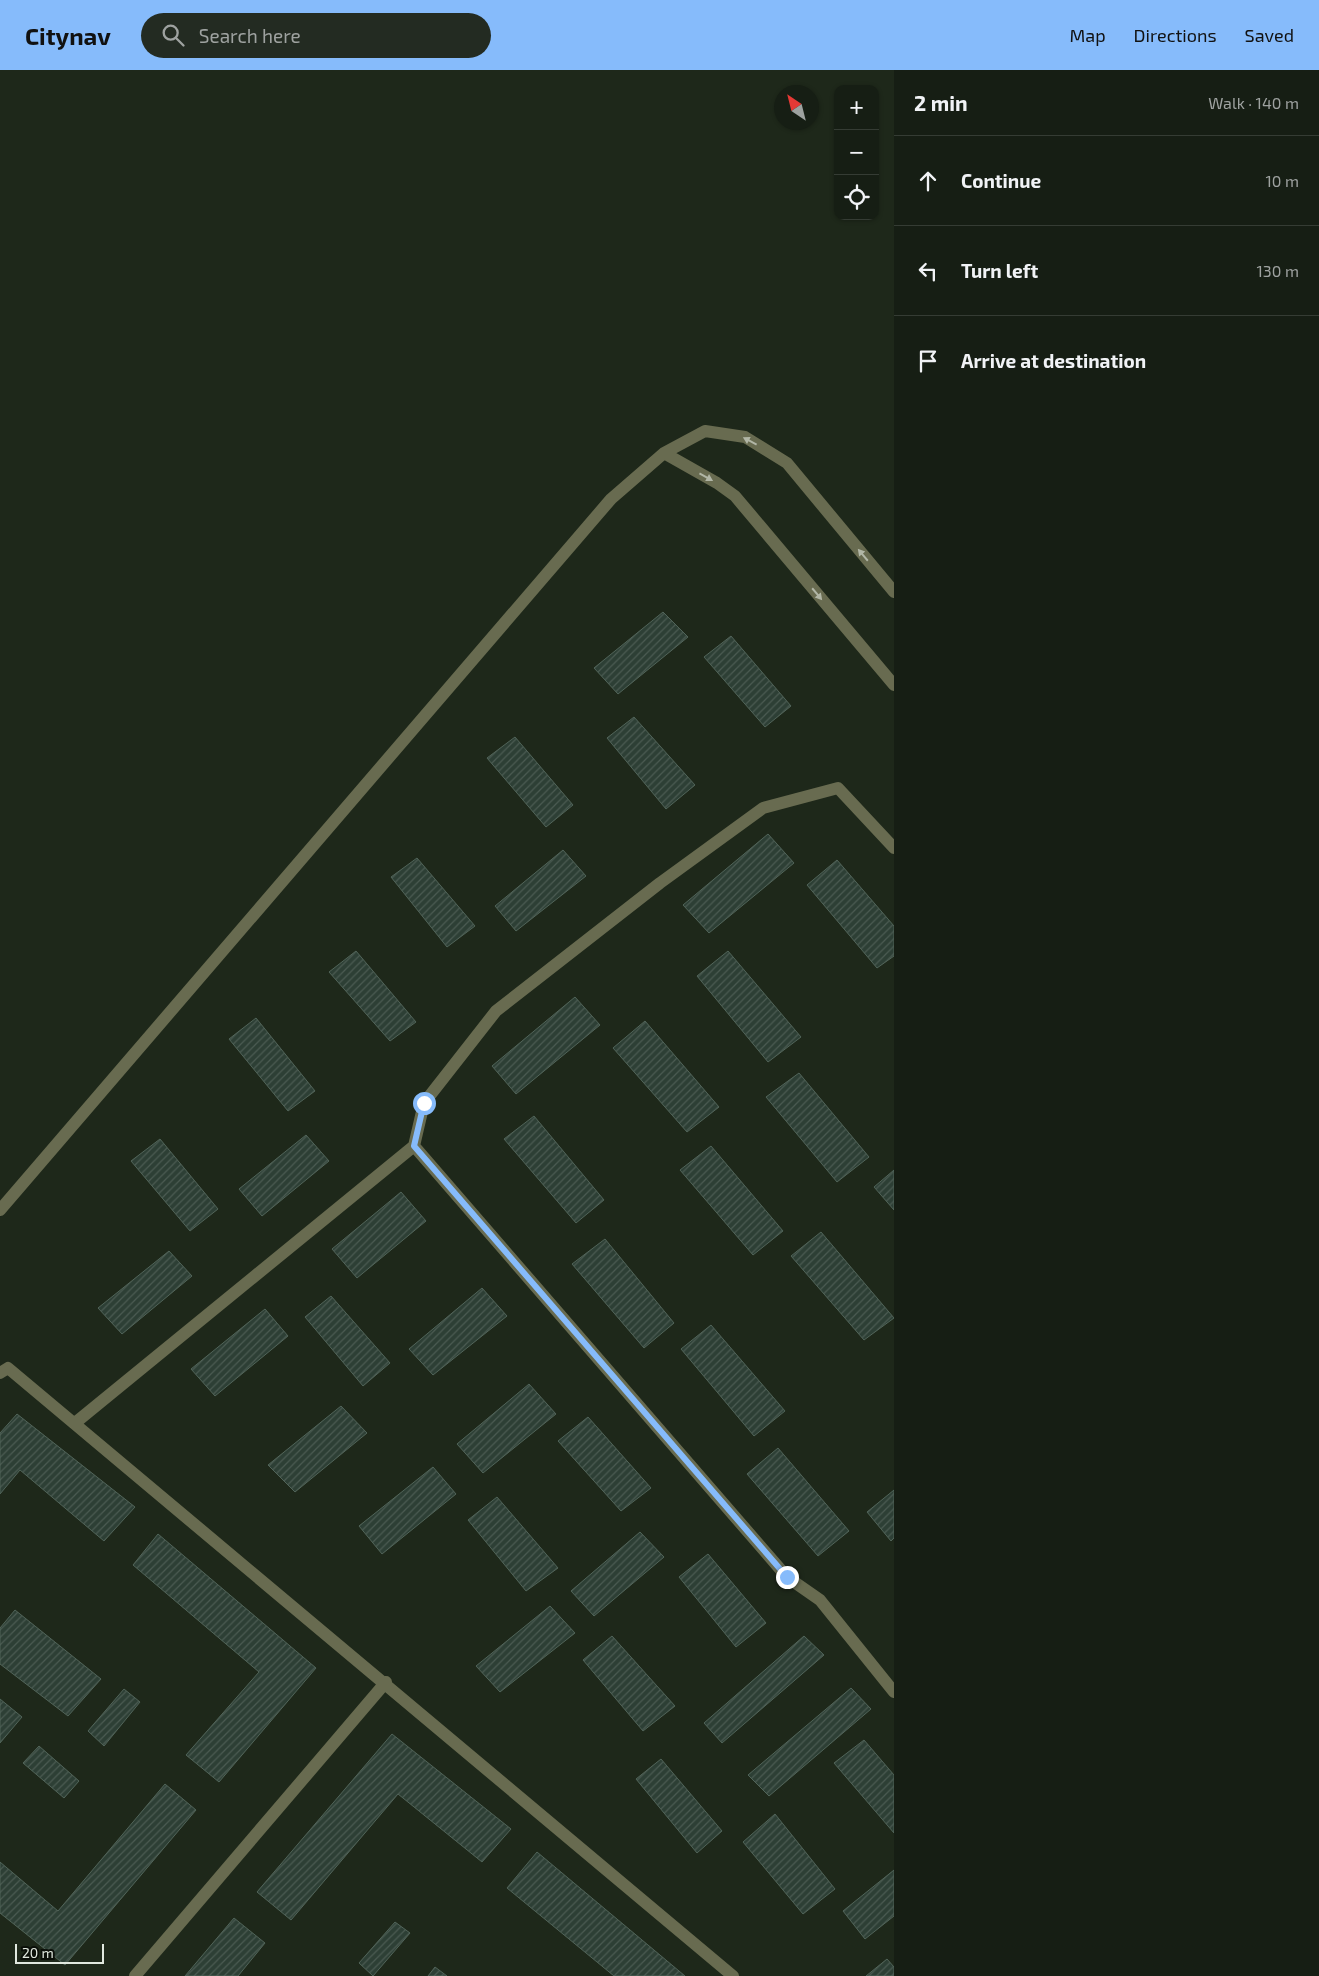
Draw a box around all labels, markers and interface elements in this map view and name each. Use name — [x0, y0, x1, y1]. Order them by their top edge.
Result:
search box — [141, 13, 491, 58]
text: Citynav — [25, 21, 111, 50]
icon: search — [159, 21, 187, 49]
text: Search here — [199, 24, 301, 47]
text: Map — [1069, 24, 1106, 46]
text: Directions — [1134, 24, 1217, 46]
text: Saved — [1245, 24, 1294, 46]
north arrow — [774, 85, 819, 130]
map controls — [834, 85, 879, 220]
button: + — [834, 85, 879, 130]
text: 2 min — [914, 90, 968, 115]
text: Walk · 140 m — [1208, 93, 1299, 112]
button: − — [834, 130, 879, 175]
icon: ahead — [914, 167, 942, 195]
text: Continue — [961, 169, 1041, 192]
text: 10 m — [1265, 171, 1299, 190]
button: locate — [834, 175, 879, 220]
icon: left — [914, 257, 942, 285]
text: Turn left — [961, 259, 1038, 282]
text: 130 m — [1257, 261, 1299, 280]
icon: arrive — [914, 347, 942, 375]
text: Arrive at destination — [961, 349, 1146, 372]
one-way arrow — [742, 437, 757, 445]
one-way arrow — [699, 472, 713, 481]
one-way arrow — [857, 548, 868, 561]
one-way arrow — [811, 588, 822, 600]
route start — [413, 1092, 436, 1115]
route end — [776, 1566, 799, 1589]
scale bar — [15, 1941, 104, 1964]
text: 20 m — [22, 1944, 54, 1961]

